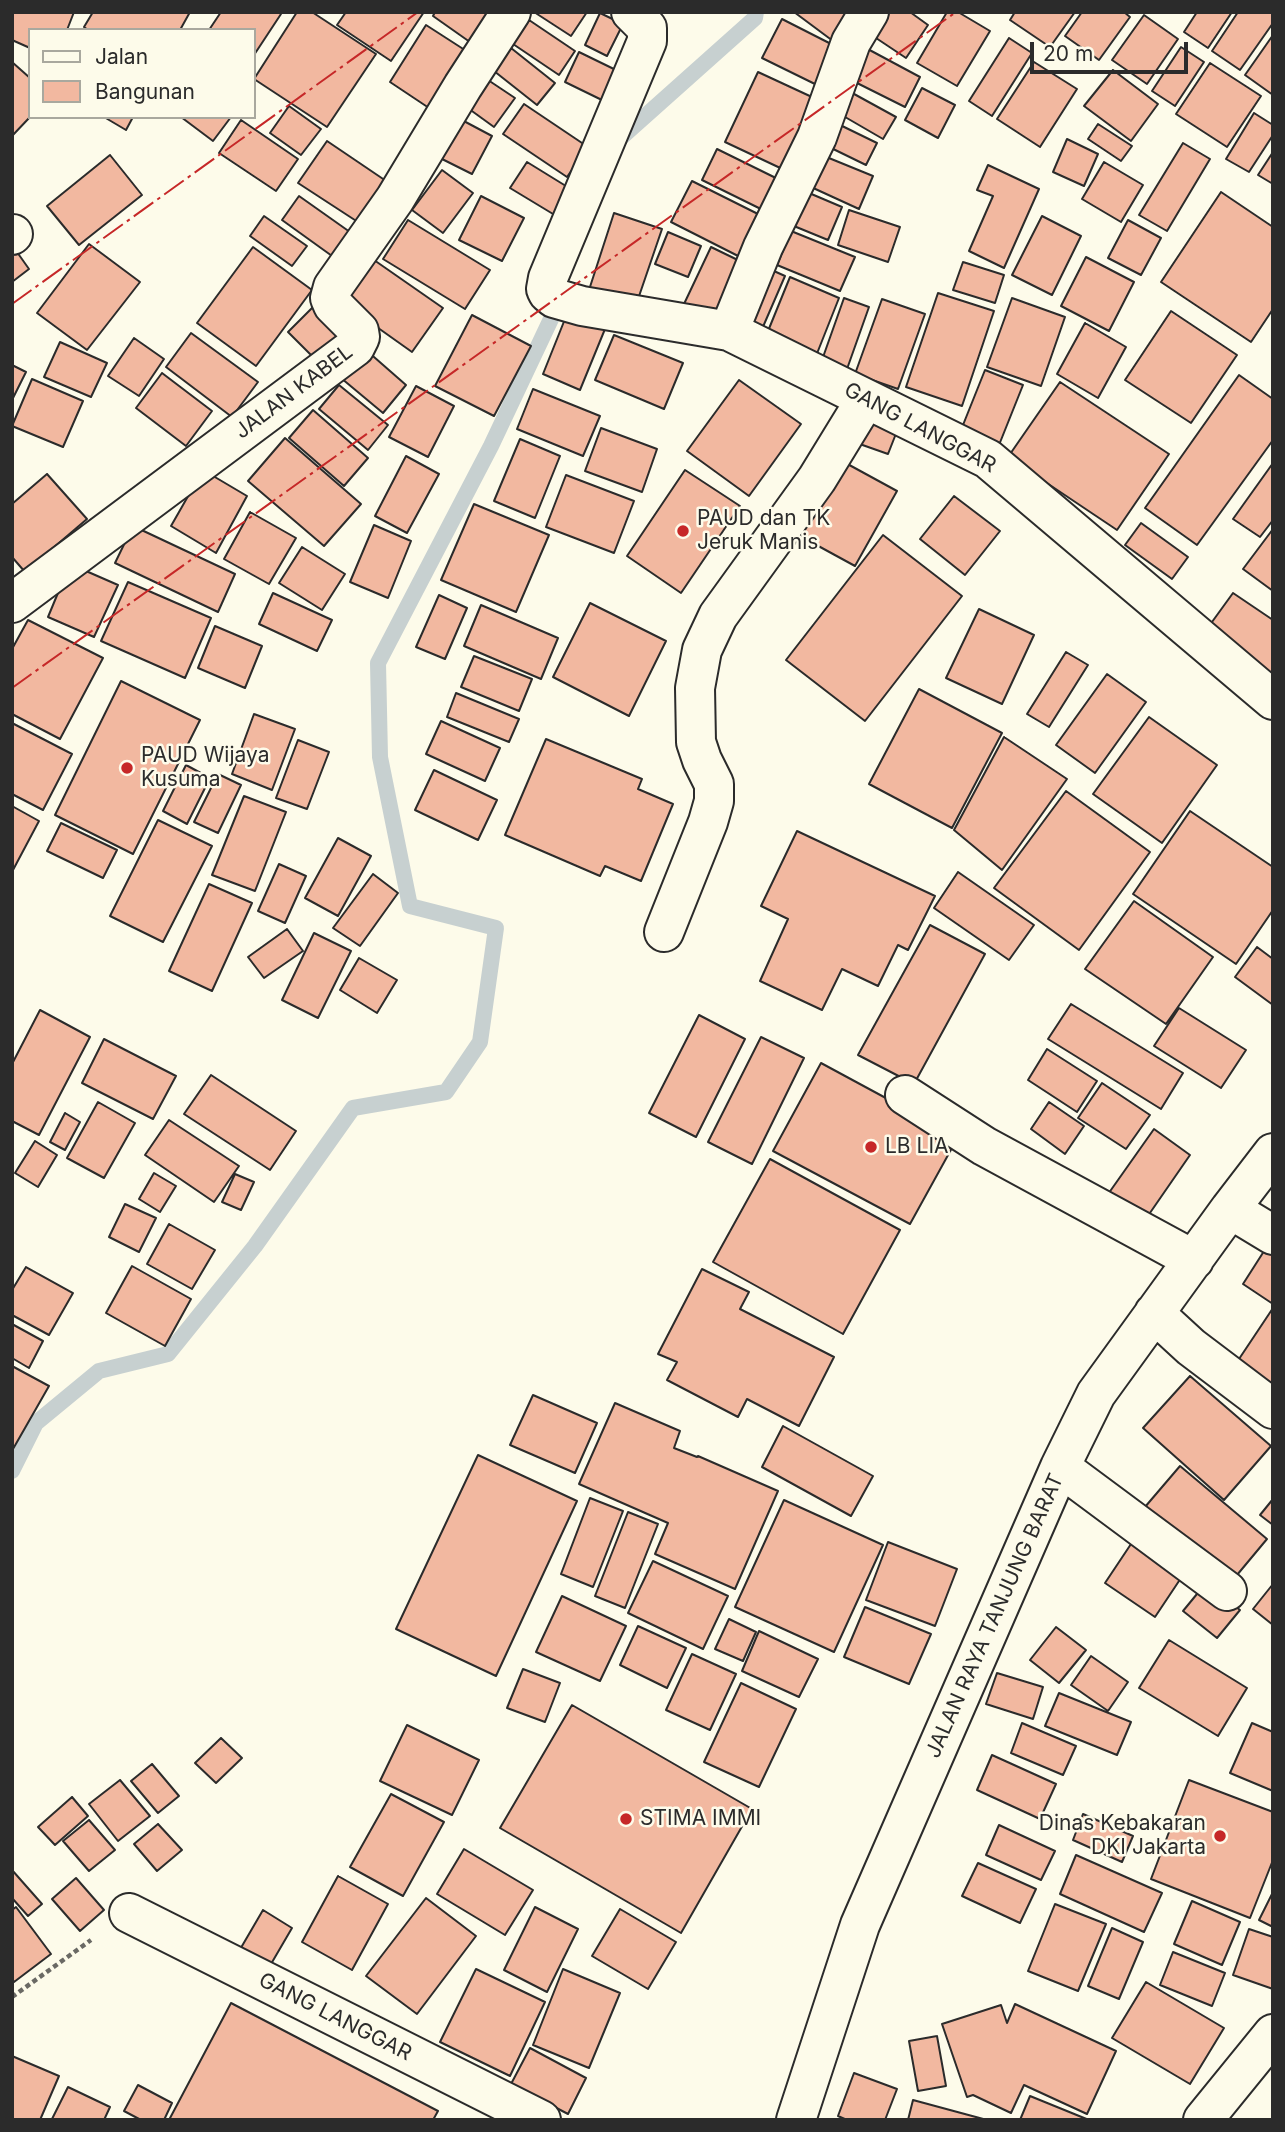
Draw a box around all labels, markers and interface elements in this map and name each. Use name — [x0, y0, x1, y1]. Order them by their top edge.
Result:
legend — [28, 28, 256, 119]
scale bar — [1033, 28, 1190, 72]
text: 20 m — [1043, 41, 1093, 66]
text: Jalan — [95, 44, 148, 69]
text: Bangunan — [95, 79, 195, 104]
street label: JALAN KABEL — [230, 340, 358, 444]
street label: GANG LANGGAR — [840, 377, 1000, 479]
place label: PAUD dan TK Jeruk Manis — [697, 506, 830, 556]
marker: PAUD dan TK Jeruk Manis — [675, 523, 691, 539]
place label: PAUD Wijaya Kusuma — [141, 743, 269, 793]
marker: PAUD Wijaya Kusuma — [119, 760, 135, 776]
place label: LB LIA — [885, 1134, 949, 1160]
marker: LB LIA — [863, 1139, 879, 1155]
street label: JALAN RAYA TANJUNG BARAT — [921, 1470, 1069, 1762]
place label: STIMA IMMI — [640, 1806, 761, 1832]
marker: STIMA IMMI — [618, 1811, 634, 1827]
place label: Dinas Kebakaran DKI Jakarta — [1039, 1811, 1206, 1861]
marker: Dinas Kebakaran DKI Jakarta — [1212, 1828, 1228, 1844]
street label: GANG LANGGAR — [254, 1968, 416, 2066]

